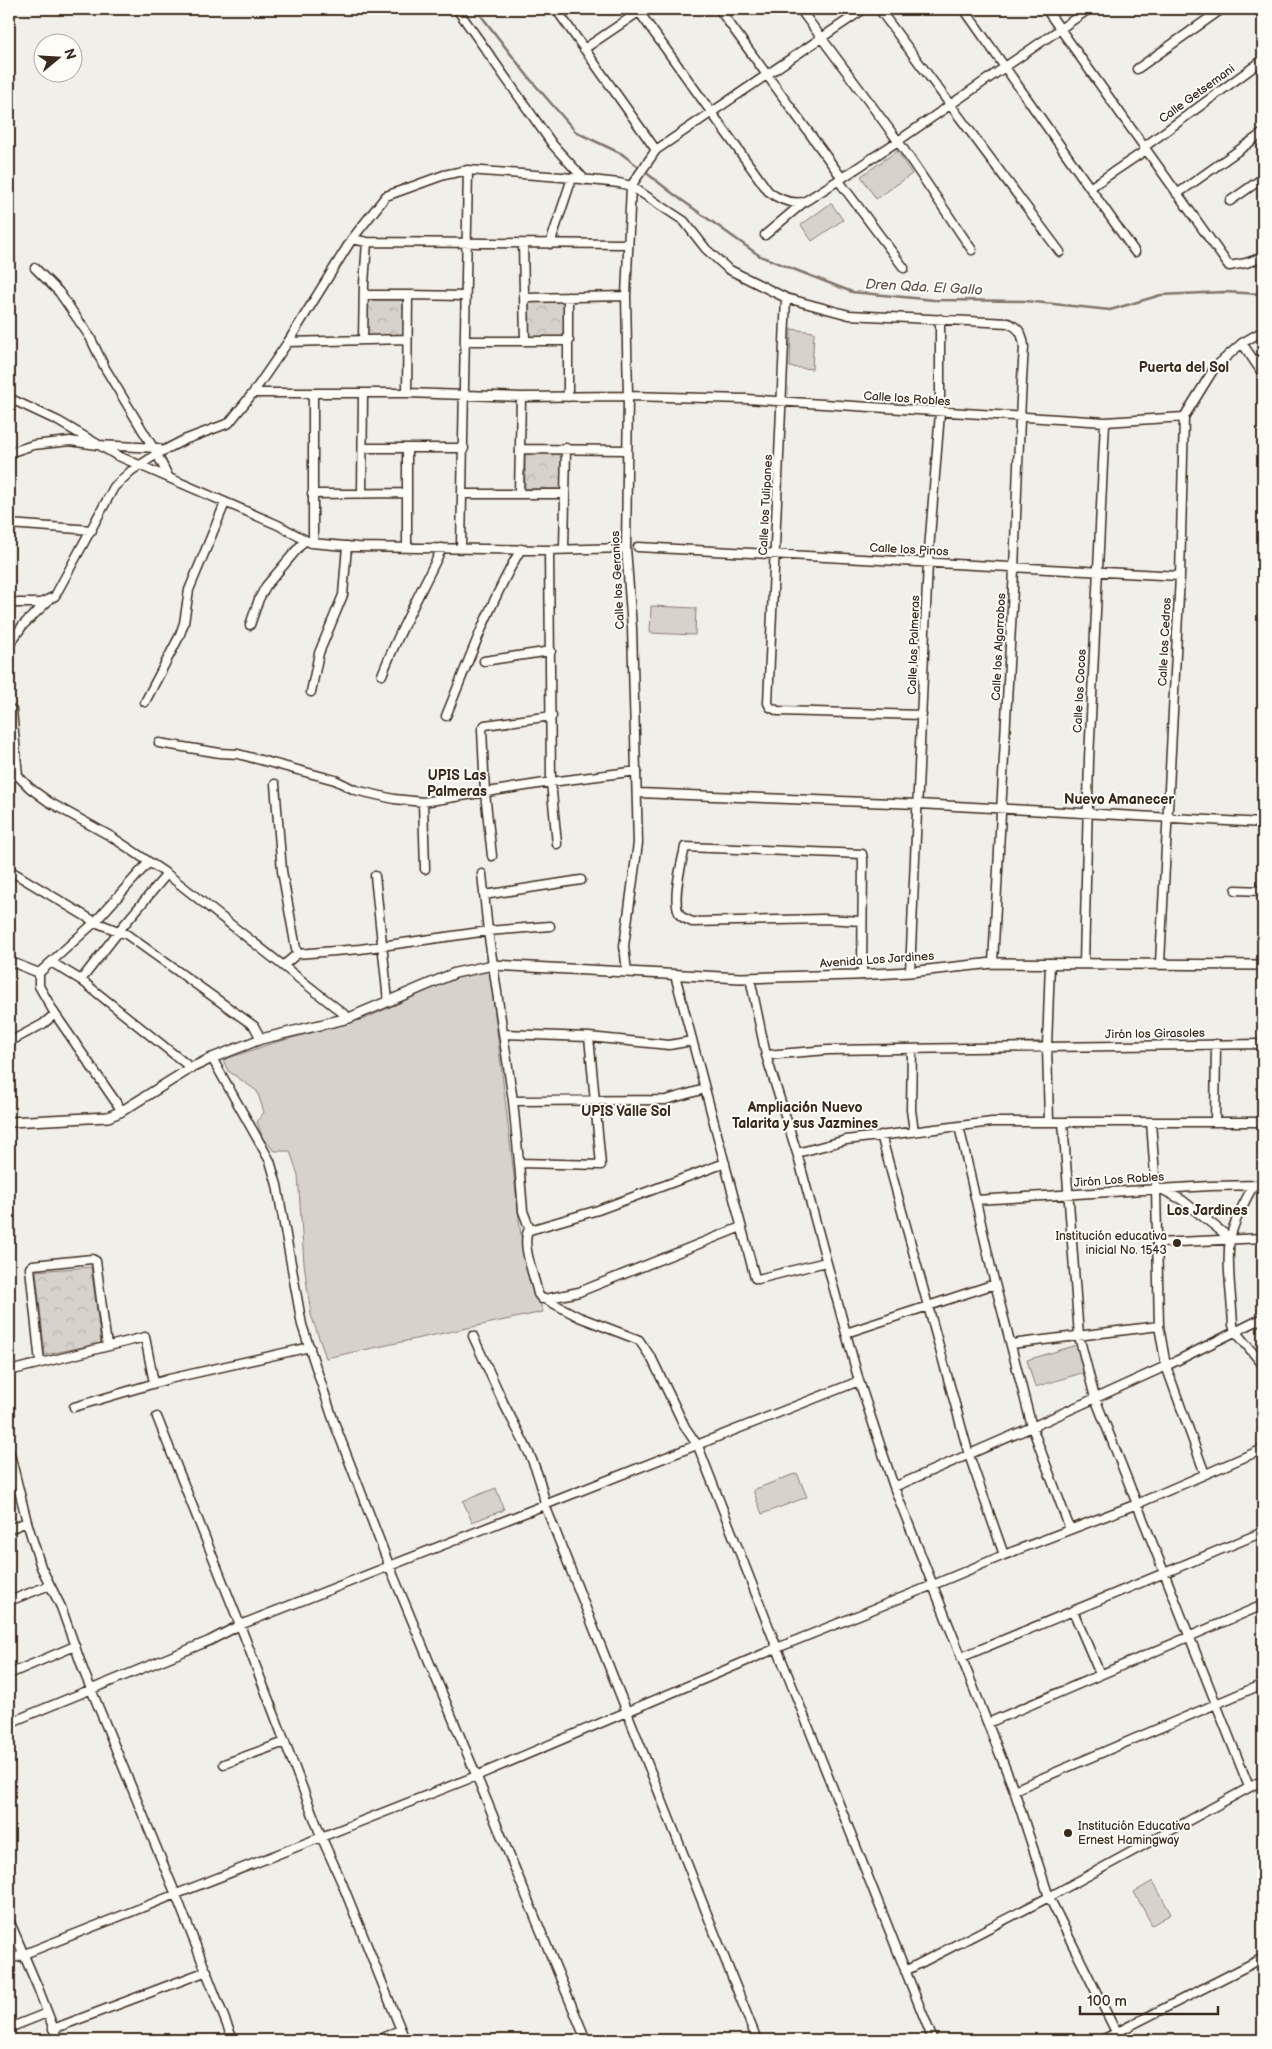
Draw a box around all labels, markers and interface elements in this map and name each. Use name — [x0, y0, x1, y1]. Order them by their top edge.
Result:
north arrow — [32, 32, 82, 82]
text: N — [60, 47, 80, 62]
street label: Calle Getsemani — [1156, 61, 1238, 127]
water label: Dren Qda. El Gallo — [865, 275, 983, 299]
district label: Puerta del Sol — [1139, 359, 1229, 376]
street label: Calle los Robles — [863, 388, 951, 410]
street label: Calle los Tulipanes — [756, 454, 776, 556]
street label: Calle los Geranios — [608, 530, 628, 630]
street label: Calle los Pinos — [869, 540, 949, 560]
street label: Calle los Algarrobos — [989, 593, 1009, 701]
street label: Calle las Palmeras — [905, 595, 923, 695]
street label: Calle los Cedros — [1155, 597, 1175, 687]
street label: Calle los Cocos — [1070, 649, 1090, 733]
district label: UPIS Las Palmeras — [427, 767, 487, 800]
district label: Nuevo Amanecer — [1064, 791, 1174, 808]
street label: Avenida Los Jardines — [819, 949, 935, 971]
street label: Jirón los Girasoles — [1105, 1026, 1205, 1042]
district label: Ampliación Nuevo Talarita y sus Jazmines — [732, 1099, 878, 1132]
district label: UPIS Valle Sol — [581, 1103, 671, 1120]
street label: Jirón Los Robles — [1073, 1169, 1165, 1191]
district label: Los Jardines — [1166, 1202, 1248, 1219]
place label: Institución educativa inicial No. 1543 — [1055, 1229, 1167, 1258]
marker: Institución educativa inicial No. 1543 — [1171, 1237, 1183, 1249]
place label: Institución Educativa Ernest Hamingway — [1078, 1819, 1191, 1848]
marker: Institución Educativa Ernest Hamingway — [1062, 1827, 1074, 1839]
scale bar — [1080, 1984, 1217, 2016]
text: 100 m — [1087, 1992, 1127, 2011]

